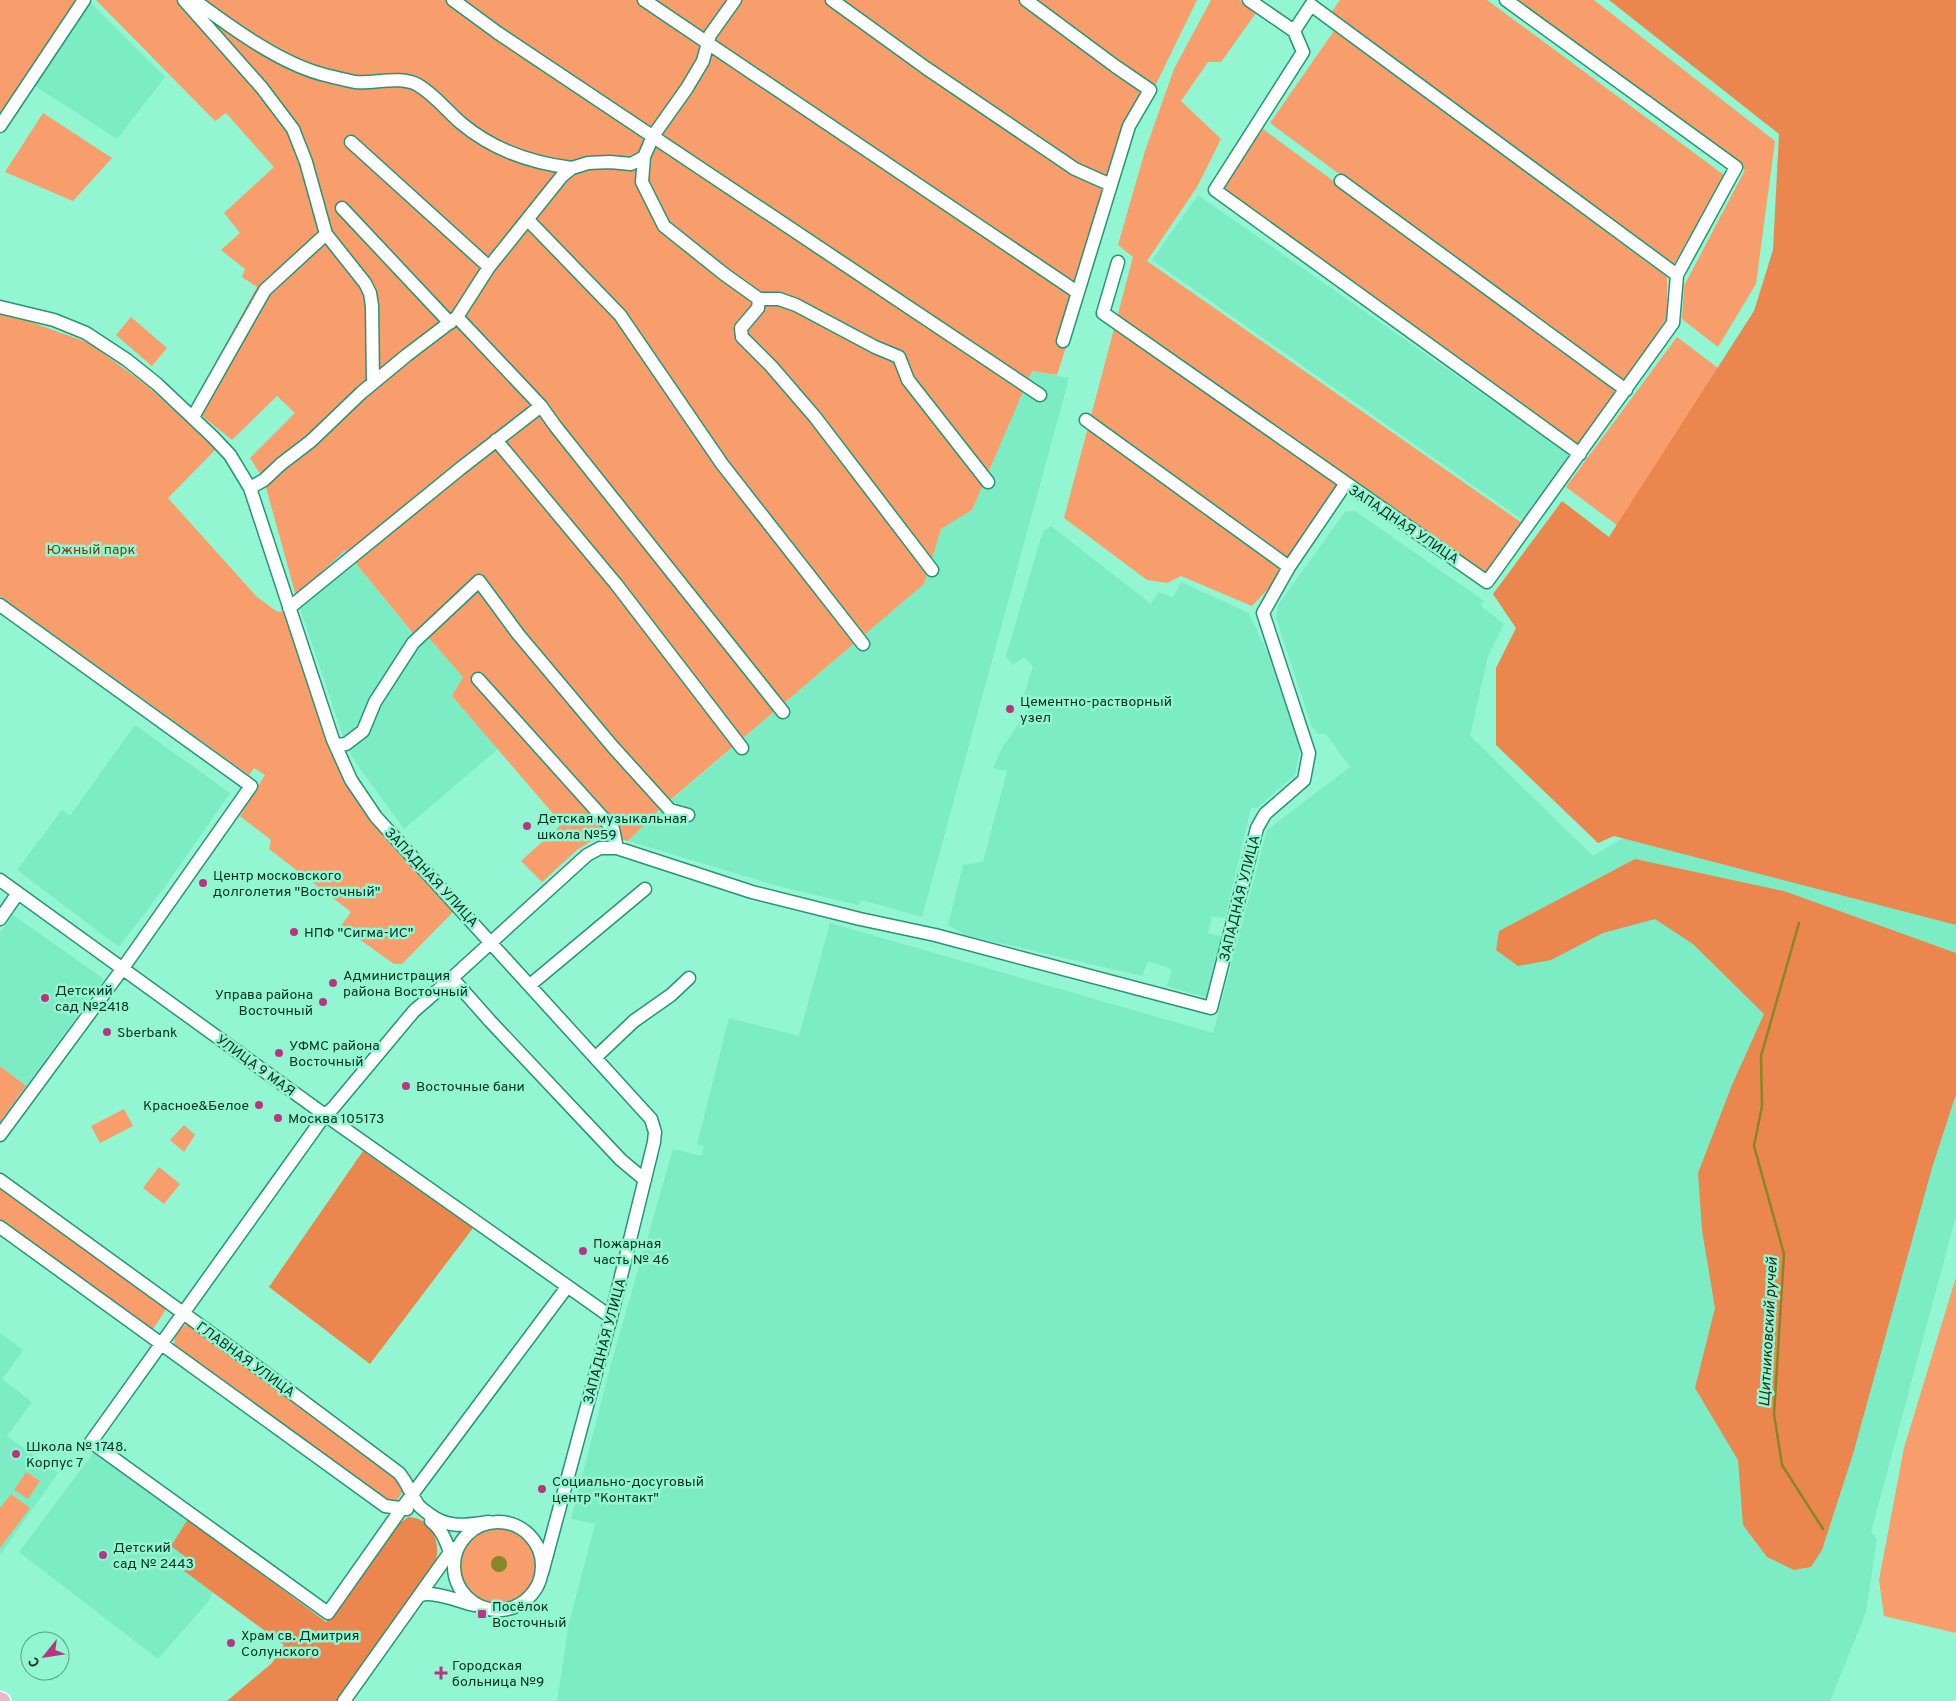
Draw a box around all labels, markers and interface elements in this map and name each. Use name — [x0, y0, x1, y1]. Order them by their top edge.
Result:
street label: ЗАПАДНАЯ УЛИЦА — [1345, 482, 1462, 569]
park label: Южный парк — [46, 542, 136, 559]
place label: Цементно-растворный узел — [1020, 694, 1172, 727]
marker: Цементно-растворный узел — [1004, 703, 1016, 715]
place label: Детская музыкальная школа №59 — [537, 811, 687, 844]
marker: Детская музыкальная школа №59 — [521, 820, 533, 832]
street label: ЗАПАДНАЯ УЛИЦА — [380, 825, 481, 931]
street label: ЗАПАДНАЯ УЛИЦА — [1217, 833, 1264, 963]
place label: Центр московского долголетия "Восточный" — [213, 868, 380, 901]
marker: Центр московского долголетия "Восточный" — [197, 877, 209, 889]
place label: НПФ "Сигма-ИС" — [304, 925, 413, 942]
marker: НПФ "Сигма-ИС" — [288, 926, 300, 938]
place label: Администрация района Восточный — [343, 968, 468, 1001]
marker: Администрация района Восточный — [327, 977, 339, 989]
place label: Детский сад №2418 — [55, 983, 129, 1016]
place label: Управа района Восточный — [215, 987, 313, 1020]
marker: Детский сад №2418 — [39, 992, 51, 1004]
marker: Управа района Восточный — [317, 996, 329, 1008]
place label: Sberbank — [117, 1025, 177, 1042]
marker: Sberbank — [101, 1026, 113, 1038]
street label: УЛИЦА 9 МАЯ — [212, 1032, 298, 1101]
place label: УФМС района Восточный — [289, 1038, 380, 1071]
marker: УФМС района Восточный — [273, 1047, 285, 1059]
place label: Восточные бани — [416, 1079, 525, 1096]
marker: Восточные бани — [400, 1080, 412, 1092]
place label: Красное&Белое — [143, 1098, 249, 1115]
marker: Красное&Белое — [253, 1099, 265, 1111]
place label: Москва 105173 — [288, 1111, 384, 1128]
marker: Москва 105173 — [272, 1112, 284, 1124]
place label: Пожарная часть № 46 — [593, 1236, 669, 1269]
marker: Пожарная часть № 46 — [577, 1245, 589, 1257]
water label: Щитниковский ручей — [1756, 1256, 1783, 1407]
street label: ЗАПАДНАЯ УЛИЦА — [580, 1277, 630, 1406]
street label: ГЛАВНАЯ УЛИЦА — [193, 1319, 298, 1402]
place label: Школа № 1748. Корпус 7 — [26, 1439, 127, 1472]
marker: Школа № 1748. Корпус 7 — [10, 1448, 22, 1460]
place label: Социально-досуговый центр "Контакт" — [552, 1474, 704, 1507]
marker: Социально-досуговый центр "Контакт" — [536, 1483, 548, 1495]
place label: Детский сад № 2443 — [113, 1540, 194, 1573]
marker: Детский сад № 2443 — [97, 1549, 109, 1561]
place label: Посёлок Восточный — [492, 1599, 566, 1632]
marker: Посёлок Восточный — [476, 1608, 488, 1620]
place label: Храм св. Дмитрия Солунского — [241, 1628, 359, 1661]
north arrow — [20, 1631, 70, 1681]
marker: Храм св. Дмитрия Солунского — [225, 1637, 237, 1649]
text: С — [25, 1654, 45, 1670]
place label: Городская больница №9 — [452, 1658, 544, 1691]
marker: Городская больница №9 — [434, 1666, 448, 1680]

